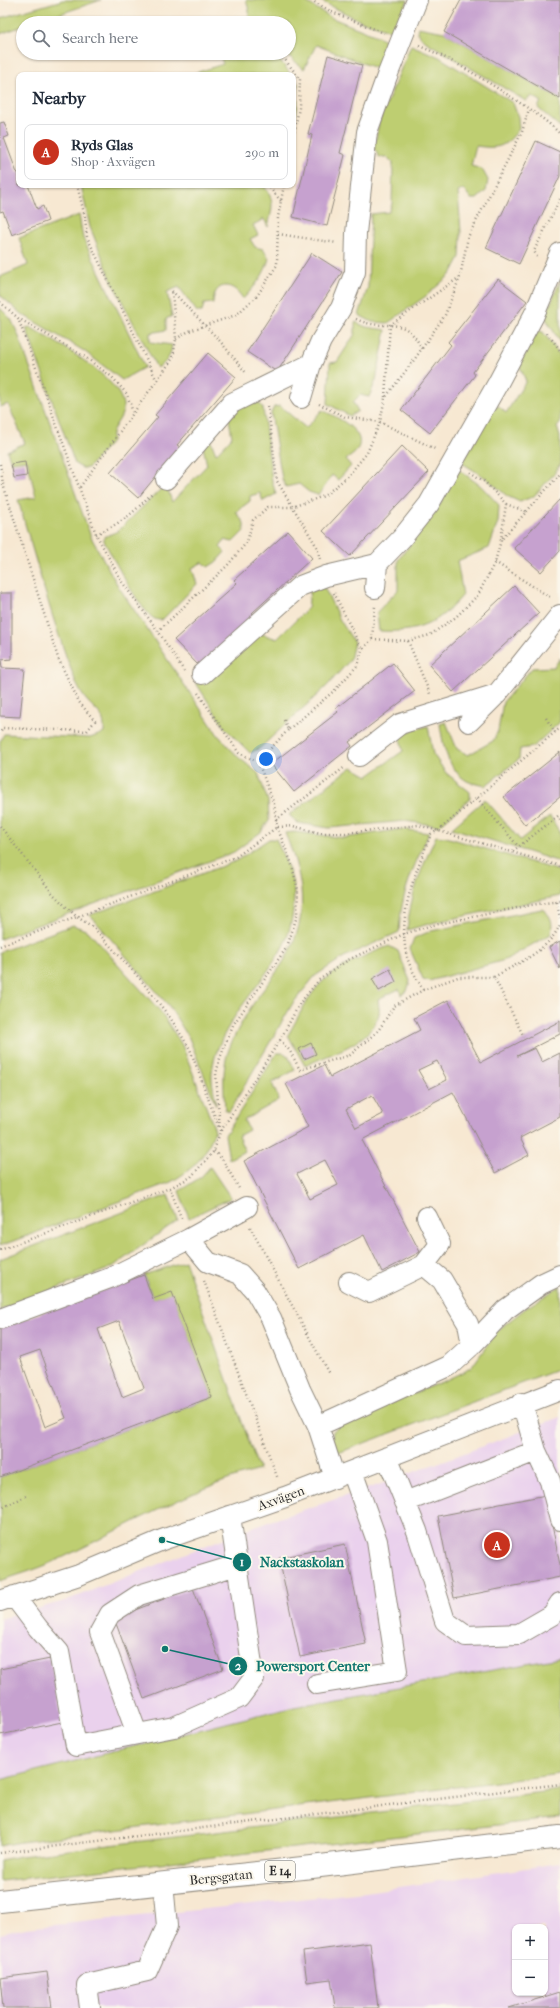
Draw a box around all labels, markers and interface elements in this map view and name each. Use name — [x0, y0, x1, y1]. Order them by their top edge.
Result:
search box — [16, 16, 296, 60]
icon: search — [30, 27, 52, 49]
text: Search here — [62, 29, 138, 47]
text: Nearby — [32, 88, 86, 108]
text: Ryds Glas — [71, 136, 133, 154]
text: A — [42, 145, 50, 160]
text: 290 m — [245, 145, 279, 160]
text: Shop · Axvägen — [71, 154, 155, 169]
your location — [256, 749, 276, 769]
street label: Axvägen — [255, 1482, 307, 1514]
pin: A — [484, 1530, 510, 1560]
callout: Nackstaskolan — [232, 1549, 352, 1575]
text: Nackstaskolan — [260, 1554, 345, 1571]
text: 1 — [240, 1555, 244, 1569]
callout: Powersport Center — [228, 1653, 378, 1679]
text: Powersport Center — [256, 1658, 371, 1675]
text: 2 — [235, 1659, 242, 1673]
road number: E 14 — [265, 1861, 295, 1881]
street label: Bergsgatan — [189, 1866, 254, 1888]
map controls — [512, 1924, 548, 1996]
button: + — [512, 1924, 548, 1960]
button: − — [512, 1960, 548, 1996]

